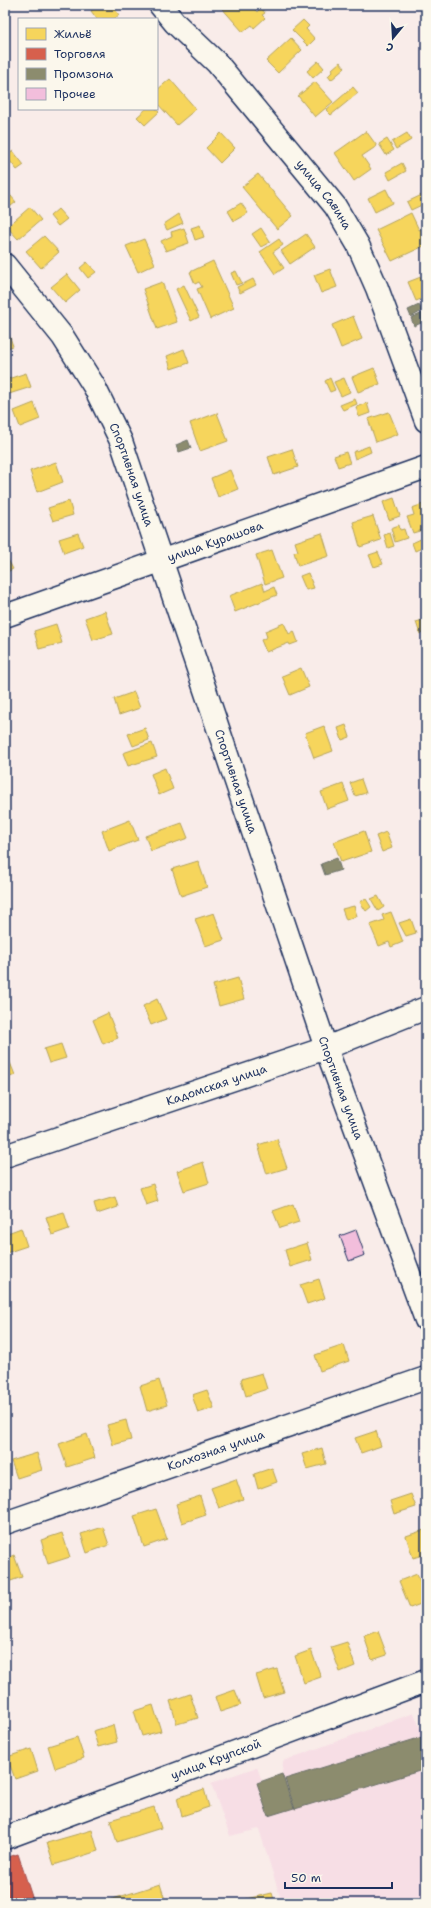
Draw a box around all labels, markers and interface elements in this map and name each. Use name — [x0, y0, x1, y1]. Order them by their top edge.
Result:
legend — [18, 18, 158, 110]
north arrow — [373, 18, 413, 58]
text: Жильё — [54, 26, 92, 42]
text: С — [384, 39, 396, 55]
text: Торговля — [54, 46, 106, 62]
text: Промзона — [54, 66, 114, 82]
text: Прочее — [54, 86, 96, 102]
street label: улица Савина — [292, 156, 355, 233]
street label: Спортивная улица — [105, 420, 158, 529]
street label: улица Курашова — [165, 517, 266, 566]
street label: Спортивная улица — [211, 727, 261, 836]
street label: Спортивная улица — [315, 1034, 367, 1142]
street label: Кадомская улица — [164, 1060, 269, 1109]
street label: Колхозная улица — [165, 1426, 267, 1475]
street label: улица Крупской — [168, 1735, 263, 1783]
scale bar — [285, 1864, 392, 1890]
text: 50 m — [291, 1870, 321, 1886]

